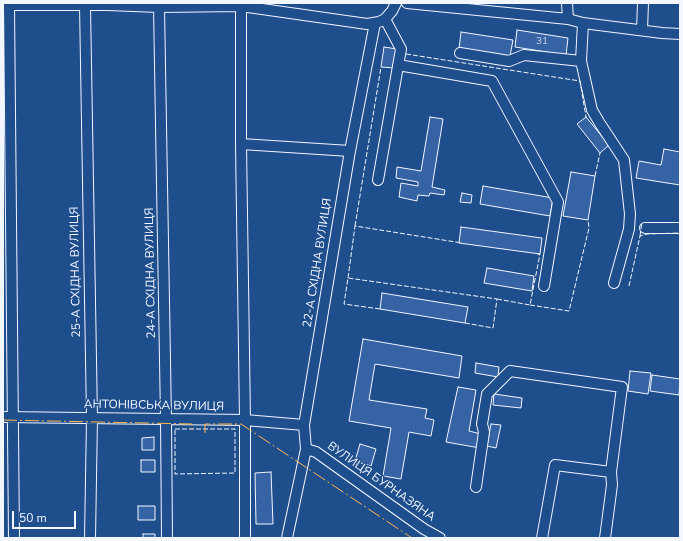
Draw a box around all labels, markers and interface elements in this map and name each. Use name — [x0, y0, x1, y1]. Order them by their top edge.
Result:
house number: 31 — [536, 36, 548, 48]
street label: 22-А СХІДНА ВУЛИЦЯ — [301, 197, 335, 329]
street label: 25-А СХІДНА ВУЛИЦЯ — [68, 206, 84, 338]
street label: 24-А СХІДНА ВУЛИЦЯ — [143, 207, 159, 339]
street label: АНТОНІВСЬКА ВУЛИЦЯ — [84, 398, 224, 414]
street label: ВУЛИЦЯ БУРНАЗЯНА — [324, 439, 438, 525]
scale bar — [14, 503, 78, 529]
text: 50 m — [19, 510, 47, 526]

